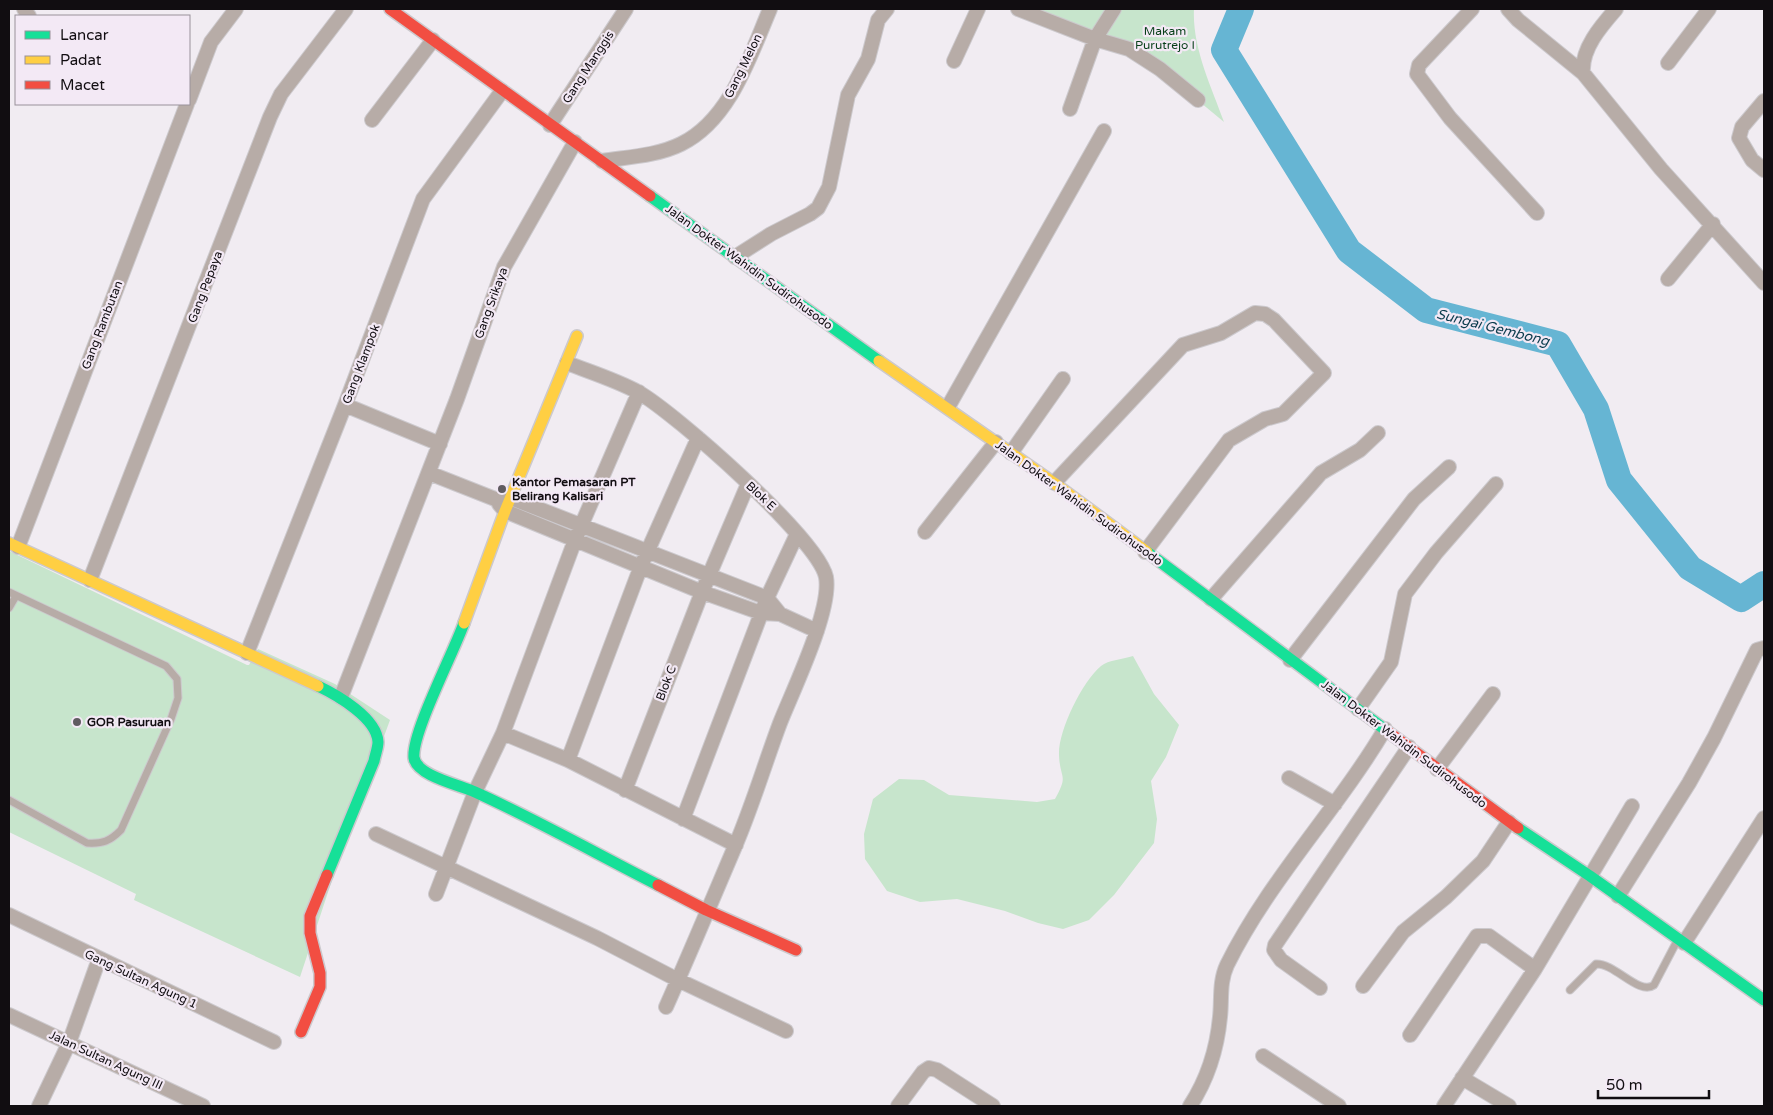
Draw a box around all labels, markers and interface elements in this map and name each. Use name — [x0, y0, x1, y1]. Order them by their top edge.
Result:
legend — [15, 15, 190, 105]
park label: Makam Purutrejo I — [1135, 24, 1195, 52]
text: Lancar — [60, 26, 109, 44]
street label: Gang Manggis — [559, 28, 617, 106]
street label: Gang Melon — [721, 32, 765, 100]
text: Padat — [60, 51, 102, 69]
text: Macet — [60, 76, 105, 94]
street label: Jalan Dokter Wahidin Sudirohusodo — [663, 202, 835, 332]
street label: Gang Pepaya — [185, 249, 225, 325]
street label: Gang Srikaya — [472, 265, 510, 341]
street label: Gang Rambutan — [79, 279, 125, 371]
water label: Sungai Gembong — [1435, 305, 1552, 350]
street label: Gang Klampok — [339, 322, 383, 406]
street label: Jalan Dokter Wahidin Sudirohusodo — [993, 438, 1165, 568]
place label: Kantor Pemasaran PT Belirang Kalisari — [512, 475, 636, 504]
street label: Blok E — [743, 479, 779, 514]
marker: Kantor Pemasaran PT Belirang Kalisari — [496, 483, 508, 495]
street label: Blok C — [653, 663, 679, 703]
street label: Jalan Dokter Wahidin Sudirohusodo — [1319, 677, 1489, 811]
place label: GOR Pasuruan — [87, 715, 171, 729]
marker: GOR Pasuruan — [71, 716, 83, 728]
street label: Gang Sultan Agung 1 — [83, 947, 199, 1011]
street label: Jalan Sultan Agung III — [47, 1027, 165, 1093]
scale bar — [1598, 1068, 1709, 1100]
text: 50 m — [1606, 1076, 1643, 1094]

